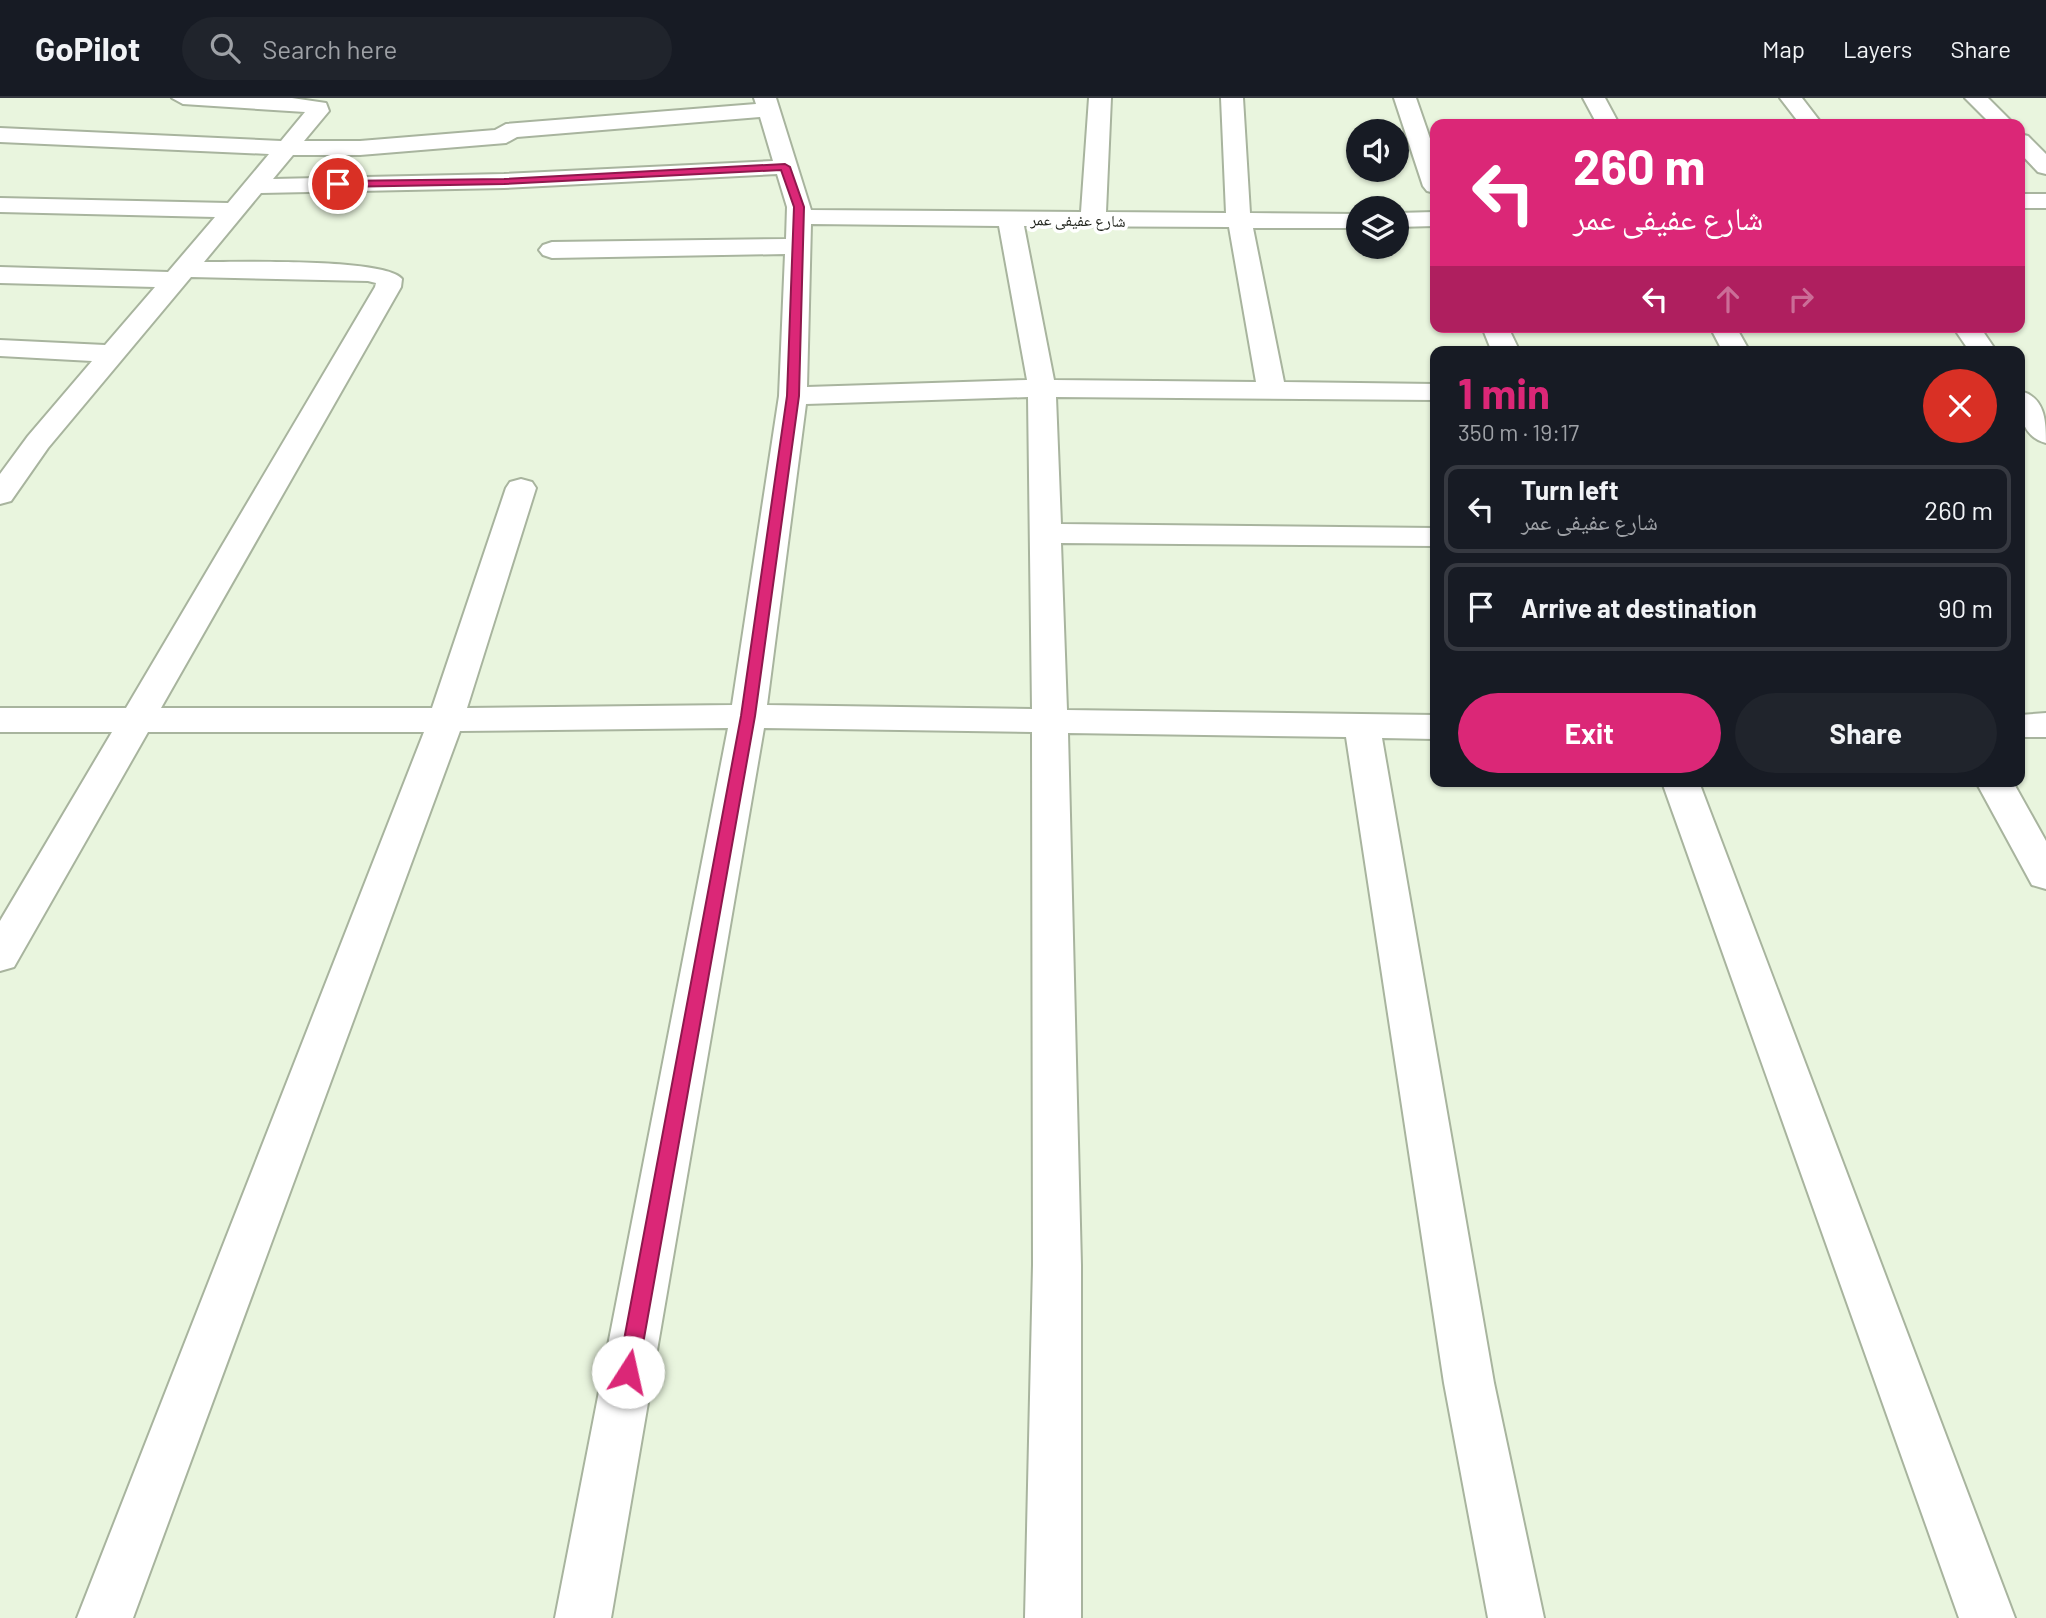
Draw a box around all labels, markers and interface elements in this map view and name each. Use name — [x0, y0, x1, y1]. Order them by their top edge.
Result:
search box — [182, 17, 672, 80]
text: GoPilot — [35, 28, 140, 68]
icon: search — [206, 29, 244, 67]
text: Search here — [262, 33, 397, 64]
text: Map — [1762, 34, 1805, 63]
text: Layers — [1843, 34, 1912, 63]
text: Share — [1950, 34, 2011, 63]
map controls — [1346, 119, 1409, 259]
button: sound — [1346, 119, 1409, 182]
text: 260 m — [1573, 136, 1705, 195]
icon: left — [1458, 147, 1549, 238]
pin — [308, 154, 368, 214]
icon: arrive — [319, 165, 357, 203]
button: layers — [1346, 196, 1409, 259]
text: شارع عفيفى عمر — [1573, 198, 1763, 236]
street label: شارع عفيفى عمر — [1029, 209, 1126, 232]
icon: left — [1636, 280, 1674, 318]
icon: ahead — [1709, 280, 1747, 318]
icon: right — [1782, 280, 1820, 318]
text: 1 min — [1458, 367, 1550, 417]
button: close — [1923, 369, 1997, 443]
text: 350 m · 19:17 — [1458, 418, 1579, 446]
text: Turn left — [1521, 474, 1619, 505]
icon: left — [1462, 490, 1500, 528]
text: 260 m — [1924, 494, 1993, 525]
text: شارع عفيفى عمر — [1521, 507, 1658, 535]
icon: arrive — [1462, 588, 1500, 626]
text: Arrive at destination — [1521, 592, 1757, 623]
text: 90 m — [1938, 592, 1993, 623]
button: Exit — [1458, 693, 1721, 773]
button: Share — [1735, 693, 1997, 773]
position arrow — [591, 1335, 665, 1409]

